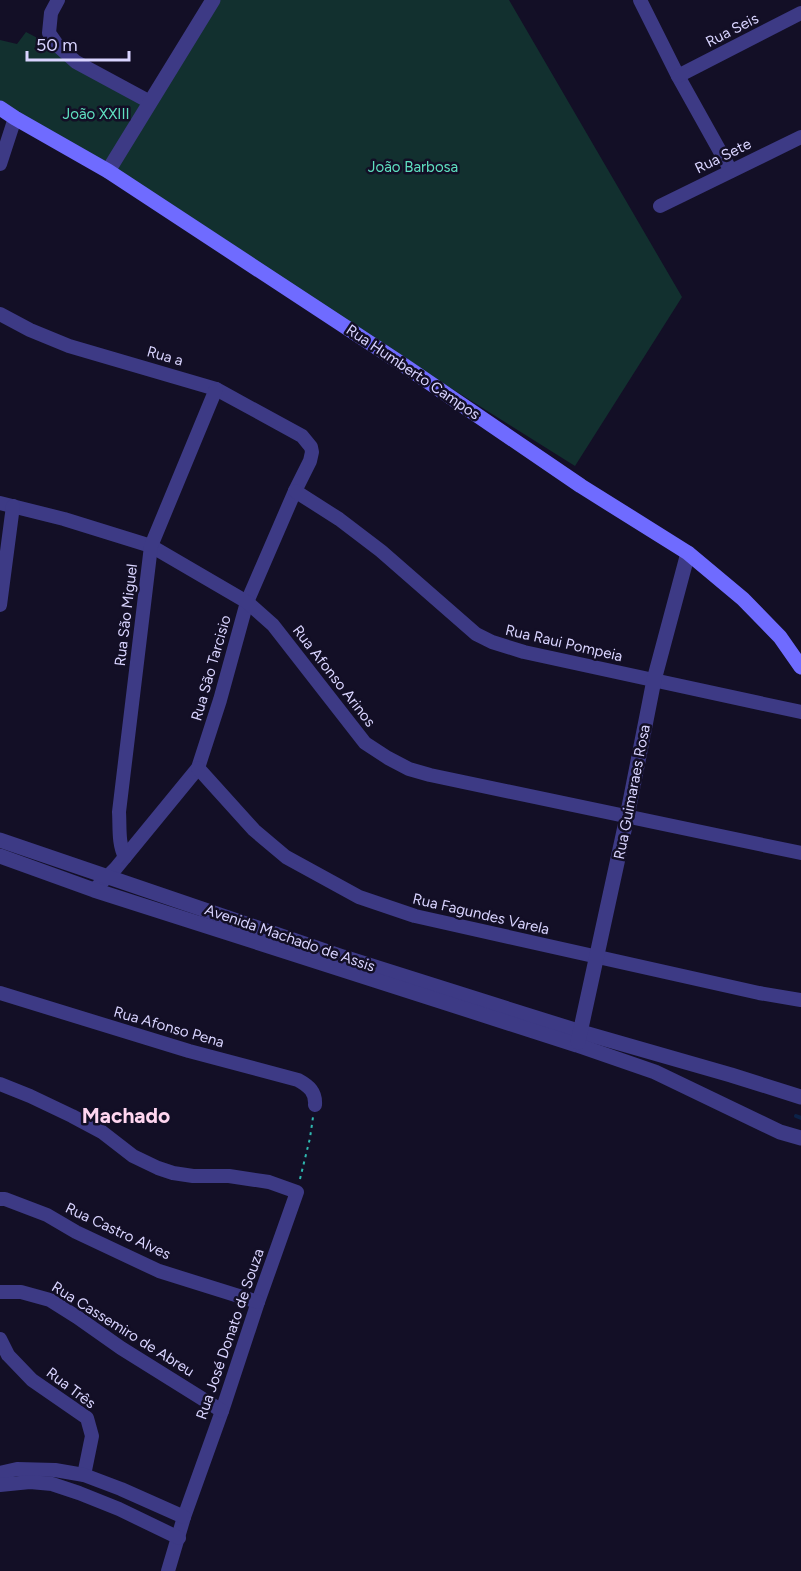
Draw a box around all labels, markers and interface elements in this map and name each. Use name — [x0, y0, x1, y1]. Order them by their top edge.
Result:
street label: Rua Seis — [703, 9, 761, 51]
scale bar — [27, 24, 129, 62]
text: 50 m — [36, 34, 78, 56]
park label: João XXIII — [62, 105, 130, 123]
street label: Rua Sete — [692, 135, 754, 177]
park label: João Barbosa — [368, 158, 458, 176]
street label: Rua Humberto Campos — [343, 321, 483, 423]
street label: Rua a — [145, 342, 185, 370]
street label: Rua São Miguel — [111, 563, 141, 667]
street label: Rua São Tarcisio — [187, 613, 235, 723]
street label: Rua Raui Pompeia — [504, 621, 624, 665]
street label: Rua Afonso Arinos — [289, 622, 379, 730]
street label: Rua Guimaraes Rosa — [610, 723, 654, 861]
street label: Rua Fagundes Varela — [411, 890, 551, 938]
street label: Avenida Machado de Assis — [203, 900, 377, 976]
street label: Rua Afonso Pena — [112, 1003, 226, 1051]
district label: Machado — [82, 1103, 170, 1128]
street label: Rua Castro Alves — [63, 1199, 173, 1263]
street label: Rua José Donato de Souza — [192, 1246, 268, 1422]
street label: Rua Cassemiro de Abreu — [48, 1278, 198, 1380]
street label: Rua Três — [43, 1364, 99, 1412]

